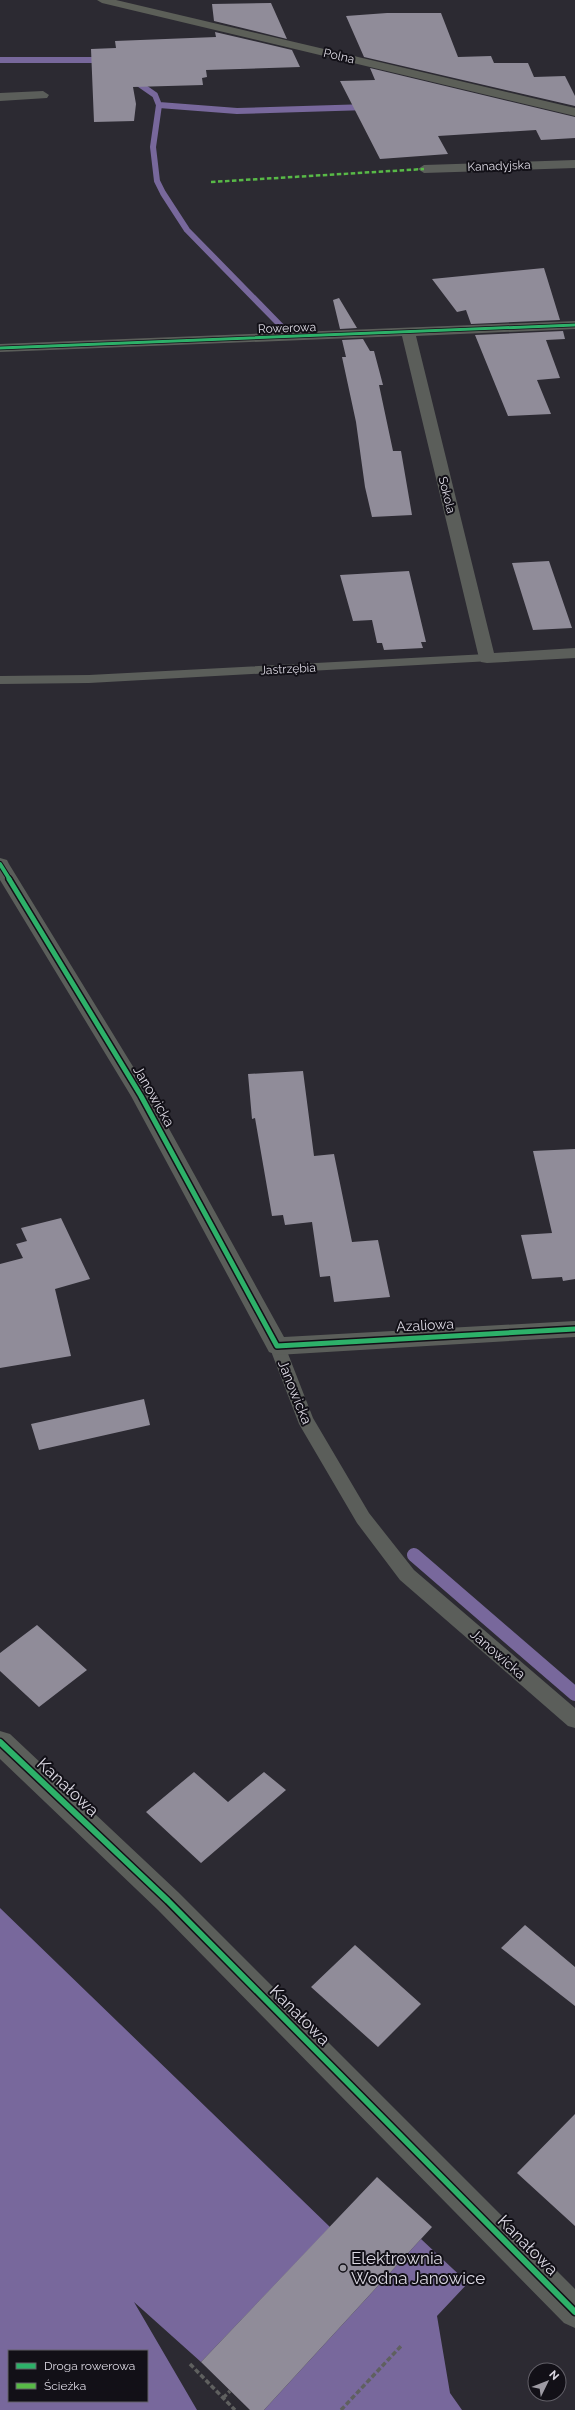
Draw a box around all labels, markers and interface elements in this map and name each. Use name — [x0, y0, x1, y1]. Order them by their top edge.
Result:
street label: Polna — [322, 46, 356, 66]
street label: Kanadyjska — [467, 158, 531, 174]
street label: Rowerowa — [258, 320, 316, 336]
street label: Sokola — [436, 475, 458, 515]
street label: Jastrzębia — [260, 661, 316, 677]
street label: Janowicka — [130, 1063, 178, 1129]
street label: Azaliowa — [396, 1315, 454, 1335]
street label: Janowicka — [275, 1358, 315, 1426]
street label: Janowicka — [467, 1626, 529, 1682]
street label: Kanałowa — [33, 1753, 103, 1821]
street label: Kanałowa — [266, 1981, 334, 2049]
street label: Kanałowa — [494, 2211, 562, 2279]
place label: Elektrownia Wodna Janowice — [351, 2248, 485, 2288]
marker: Elektrownia Wodna Janowice — [338, 2263, 348, 2273]
legend — [8, 2350, 148, 2402]
text: Droga rowerowa — [44, 2359, 135, 2373]
north arrow — [527, 2362, 567, 2402]
text: N — [546, 2368, 562, 2383]
text: Ścieżka — [44, 2379, 86, 2393]

